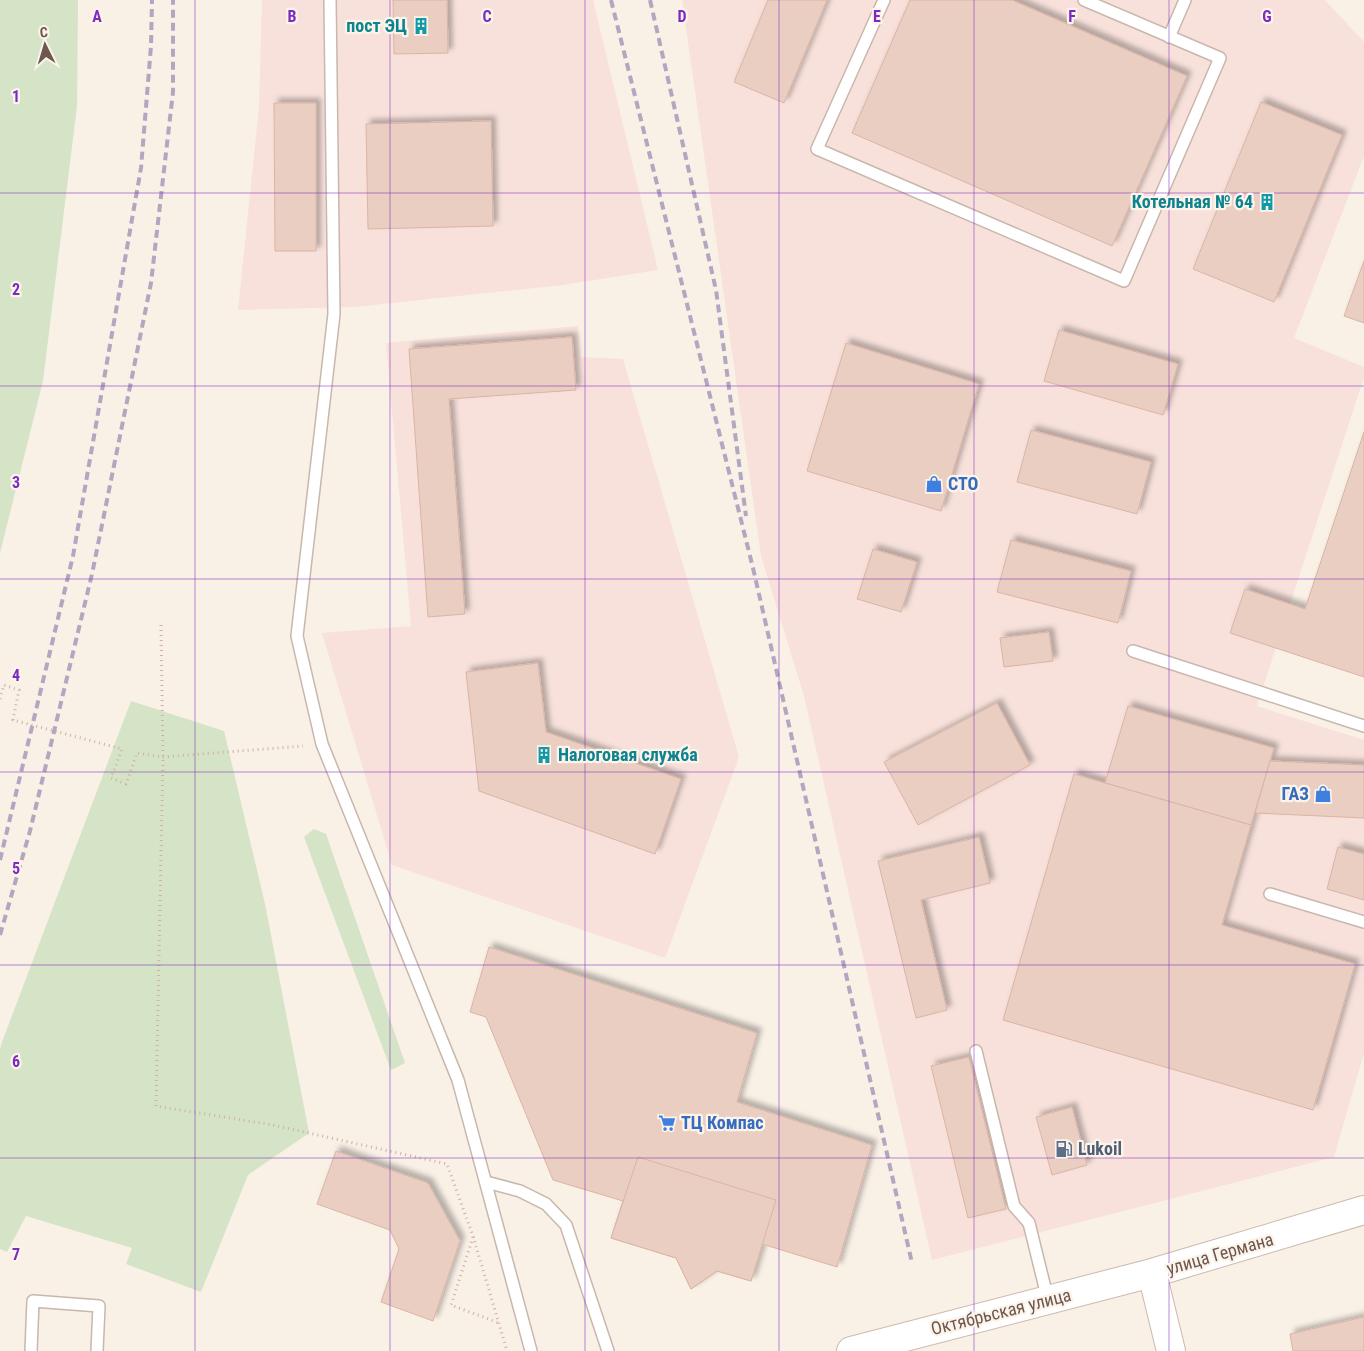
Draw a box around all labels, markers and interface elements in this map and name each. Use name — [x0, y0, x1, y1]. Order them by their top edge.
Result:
text: A — [92, 7, 102, 26]
text: B — [288, 7, 297, 26]
text: C — [482, 7, 492, 26]
text: D — [677, 7, 687, 26]
text: E — [873, 7, 881, 26]
text: F — [1068, 7, 1076, 26]
text: G — [1262, 7, 1272, 26]
place label: пост ЭЦ — [346, 15, 407, 36]
building icon: пост ЭЦ — [411, 16, 431, 36]
north arrow — [20, 20, 70, 70]
text: С — [39, 24, 49, 40]
text: 1 — [12, 87, 20, 106]
place label: Котельная № 64 — [1132, 191, 1253, 212]
building icon: Котельная № 64 — [1257, 192, 1277, 212]
text: 2 — [12, 280, 20, 299]
text: 3 — [12, 473, 20, 492]
place label: СТО — [948, 473, 979, 494]
shop icon: СТО — [924, 474, 944, 494]
text: 4 — [12, 666, 20, 685]
place label: Налоговая служба — [558, 744, 698, 765]
building icon: Налоговая служба — [534, 745, 554, 765]
place label: ГАЗ — [1282, 783, 1309, 804]
shop icon: ГАЗ — [1313, 784, 1333, 804]
text: 5 — [12, 859, 20, 878]
text: 6 — [12, 1052, 20, 1071]
place label: ТЦ Компас — [681, 1112, 764, 1133]
supermarket icon: ТЦ Компас — [657, 1113, 677, 1133]
place label: Lukoil — [1078, 1138, 1122, 1159]
fuel station icon: Lukoil — [1054, 1139, 1074, 1159]
street label: улица Германа — [1164, 1228, 1276, 1279]
text: 7 — [12, 1245, 20, 1264]
street label: Октябрьская улица — [929, 1284, 1073, 1339]

